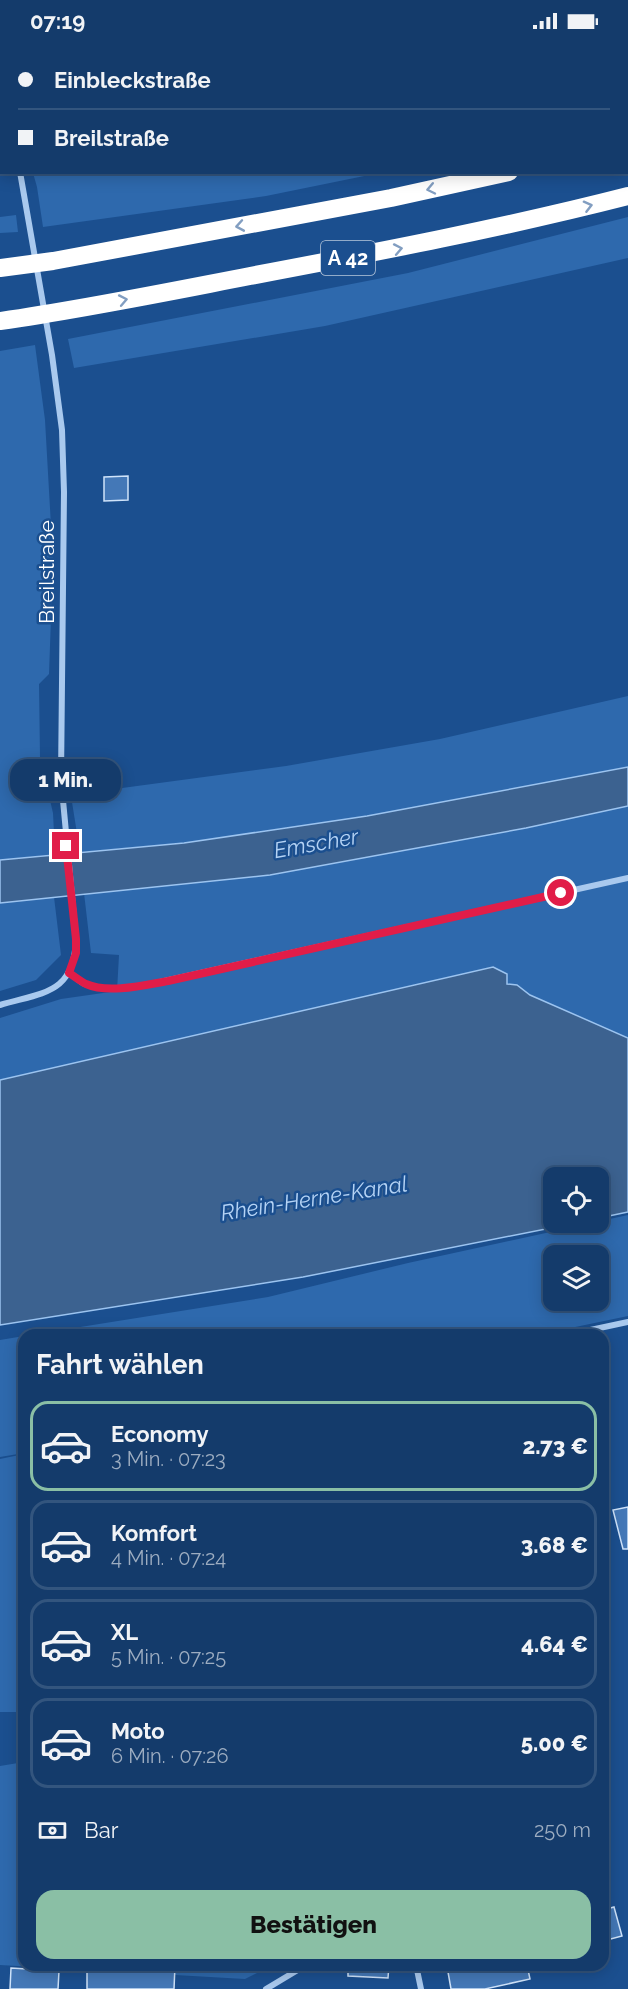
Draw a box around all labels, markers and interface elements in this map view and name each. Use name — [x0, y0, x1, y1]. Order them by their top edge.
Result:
text: 07:19 — [30, 8, 85, 34]
text: Einbleckstraße — [54, 67, 211, 93]
text: Breilstraße — [54, 125, 169, 151]
one-way arrow — [427, 182, 437, 195]
one-way arrow — [583, 201, 593, 214]
one-way arrow — [235, 219, 245, 232]
road number: A 42 — [321, 241, 375, 275]
one-way arrow — [392, 243, 402, 256]
one-way arrow — [118, 294, 128, 307]
street label: Breilstraße — [34, 520, 59, 624]
callout: 1 Min. — [10, 759, 122, 801]
text: 1 Min. — [38, 768, 93, 792]
water label: Emscher — [272, 823, 362, 863]
route end — [52, 832, 79, 859]
route start — [547, 879, 574, 906]
map controls — [543, 1167, 609, 1311]
button: locate — [543, 1167, 609, 1233]
water label: Rhein-Herne-Kanal — [219, 1170, 409, 1226]
button: layers — [543, 1245, 609, 1311]
text: Fahrt wählen — [36, 1349, 204, 1380]
icon: car — [39, 1419, 93, 1473]
text: Economy — [111, 1421, 209, 1447]
text: 2.73 € — [522, 1433, 588, 1459]
text: 3 Min. · 07:23 — [111, 1447, 226, 1471]
icon: car — [39, 1518, 93, 1572]
text: Komfort — [111, 1520, 197, 1546]
text: 3.68 € — [521, 1532, 588, 1558]
text: 4 Min. · 07:24 — [111, 1546, 226, 1570]
icon: car — [39, 1617, 93, 1671]
text: XL — [111, 1619, 138, 1645]
text: 4.64 € — [521, 1631, 588, 1657]
text: 5 Min. · 07:25 — [111, 1645, 226, 1669]
icon: car — [39, 1716, 93, 1770]
text: Moto — [111, 1718, 165, 1744]
text: 5.00 € — [521, 1730, 588, 1756]
text: 6 Min. · 07:26 — [111, 1744, 229, 1768]
icon: cash — [36, 1814, 69, 1847]
text: Bar — [84, 1817, 118, 1843]
text: 250 m — [534, 1818, 591, 1842]
button: Bestätigen — [36, 1890, 591, 1959]

